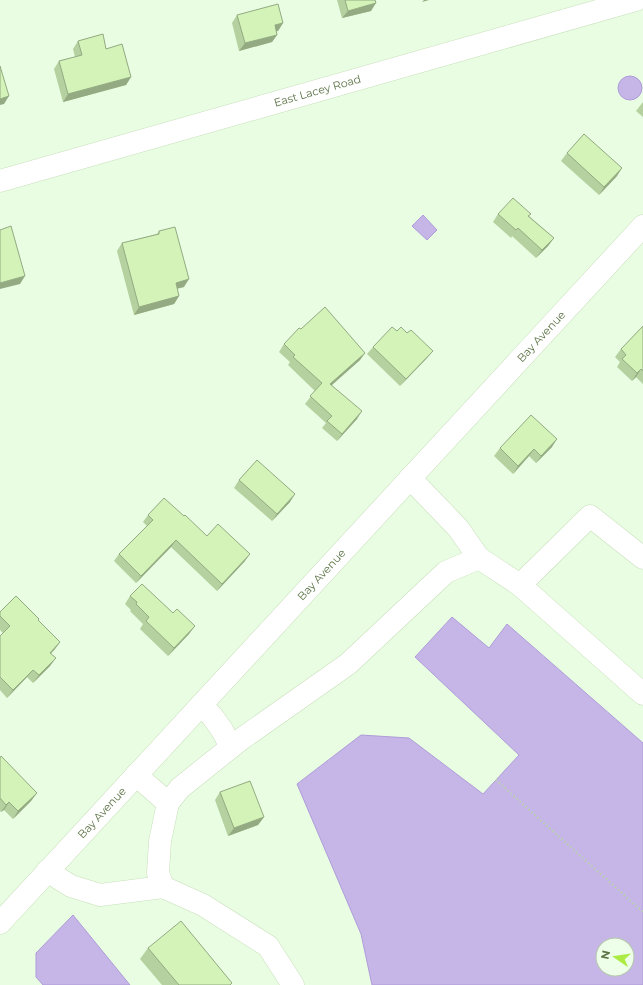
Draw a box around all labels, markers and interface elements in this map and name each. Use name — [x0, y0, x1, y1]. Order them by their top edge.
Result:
street label: East Lacey Road — [272, 72, 363, 110]
street label: Bay Avenue — [514, 308, 569, 365]
street label: Bay Avenue — [294, 546, 349, 603]
street label: Bay Avenue — [75, 784, 129, 841]
north arrow — [595, 937, 635, 977]
text: N — [597, 949, 613, 961]

